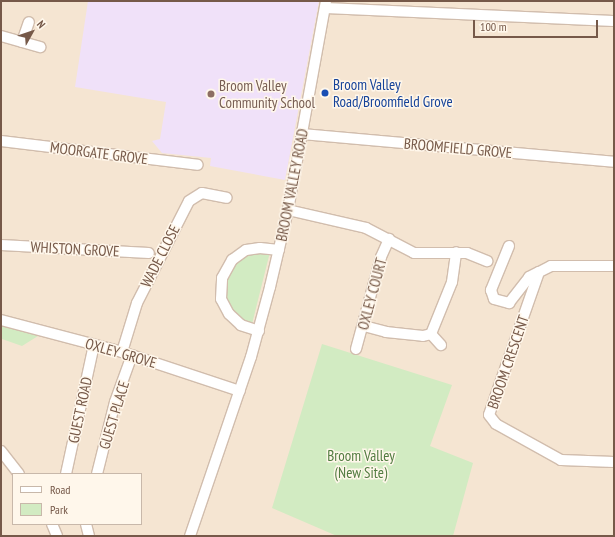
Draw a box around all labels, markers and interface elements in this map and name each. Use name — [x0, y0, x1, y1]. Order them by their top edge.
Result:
north arrow — [12, 12, 52, 52]
scale bar — [475, 12, 600, 38]
text: N — [34, 18, 48, 31]
text: 100 m — [480, 19, 507, 34]
place label: Broom Valley Road/Broomfield Grove — [333, 75, 453, 110]
place label: Broom Valley Community School — [219, 76, 315, 111]
marker: Broom Valley Road/Broomfield Grove — [320, 88, 330, 98]
marker: Broom Valley Community School — [206, 89, 216, 99]
street label: BROOM VALLEY ROAD — [272, 127, 312, 243]
street label: BROOMFIELD GROVE — [403, 134, 513, 162]
street label: MOORGATE GROVE — [49, 138, 149, 168]
street label: WADE CLOSE — [137, 222, 183, 290]
street label: WHISTON GROVE — [30, 238, 120, 260]
street label: OXLEY COURT — [354, 256, 390, 332]
street label: BROOM CRESCENT — [484, 313, 532, 411]
street label: OXLEY GROVE — [83, 334, 159, 372]
street label: GUEST ROAD — [64, 375, 96, 445]
street label: GUEST PLACE — [95, 378, 133, 452]
park label: Broom Valley (New Site) — [327, 446, 395, 481]
legend — [12, 473, 142, 525]
text: Road — [50, 482, 70, 497]
text: Park — [50, 502, 68, 517]

